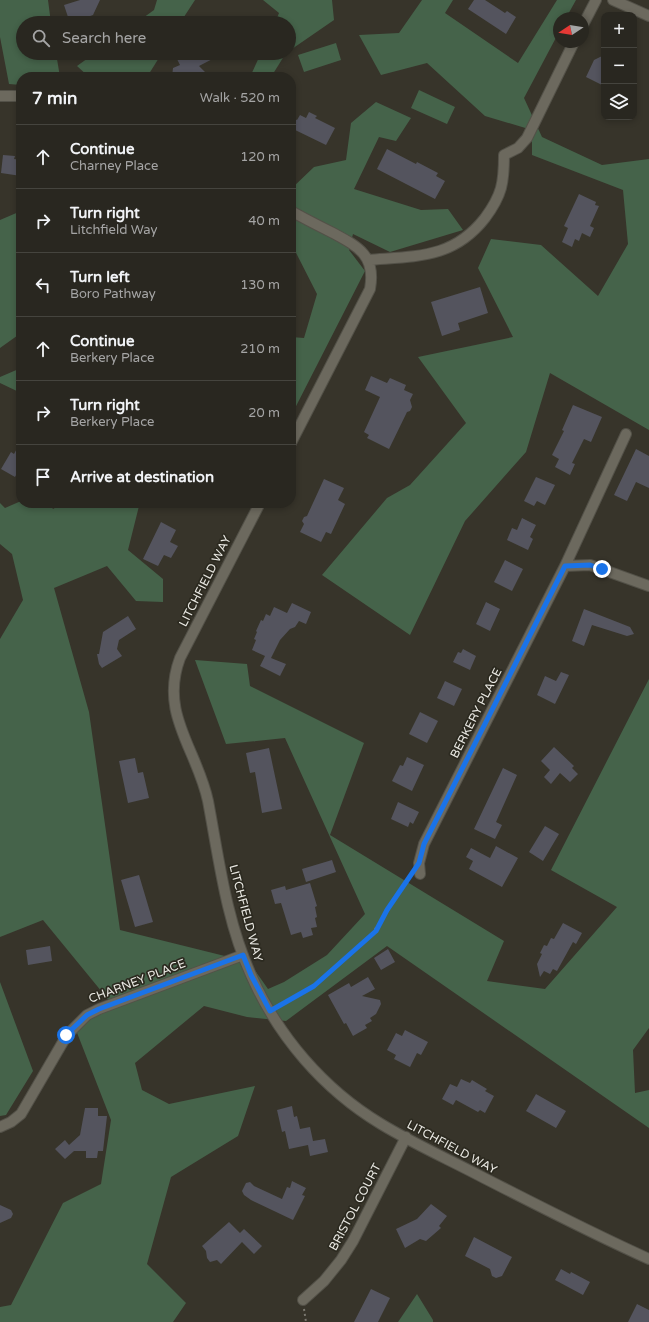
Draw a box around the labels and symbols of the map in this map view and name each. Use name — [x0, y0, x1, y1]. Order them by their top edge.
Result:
north arrow — [553, 12, 589, 48]
street label: LITCHFIELD WAY — [176, 533, 234, 629]
route end — [593, 560, 611, 578]
street label: BERKERY PLACE — [447, 665, 505, 760]
street label: LITCHFIELD WAY — [226, 863, 266, 964]
street label: CHARNEY PLACE — [87, 956, 188, 1006]
route start — [57, 1026, 75, 1044]
street label: LITCHFIELD WAY — [404, 1117, 500, 1177]
street label: BRISTOL COURT — [326, 1160, 384, 1253]

